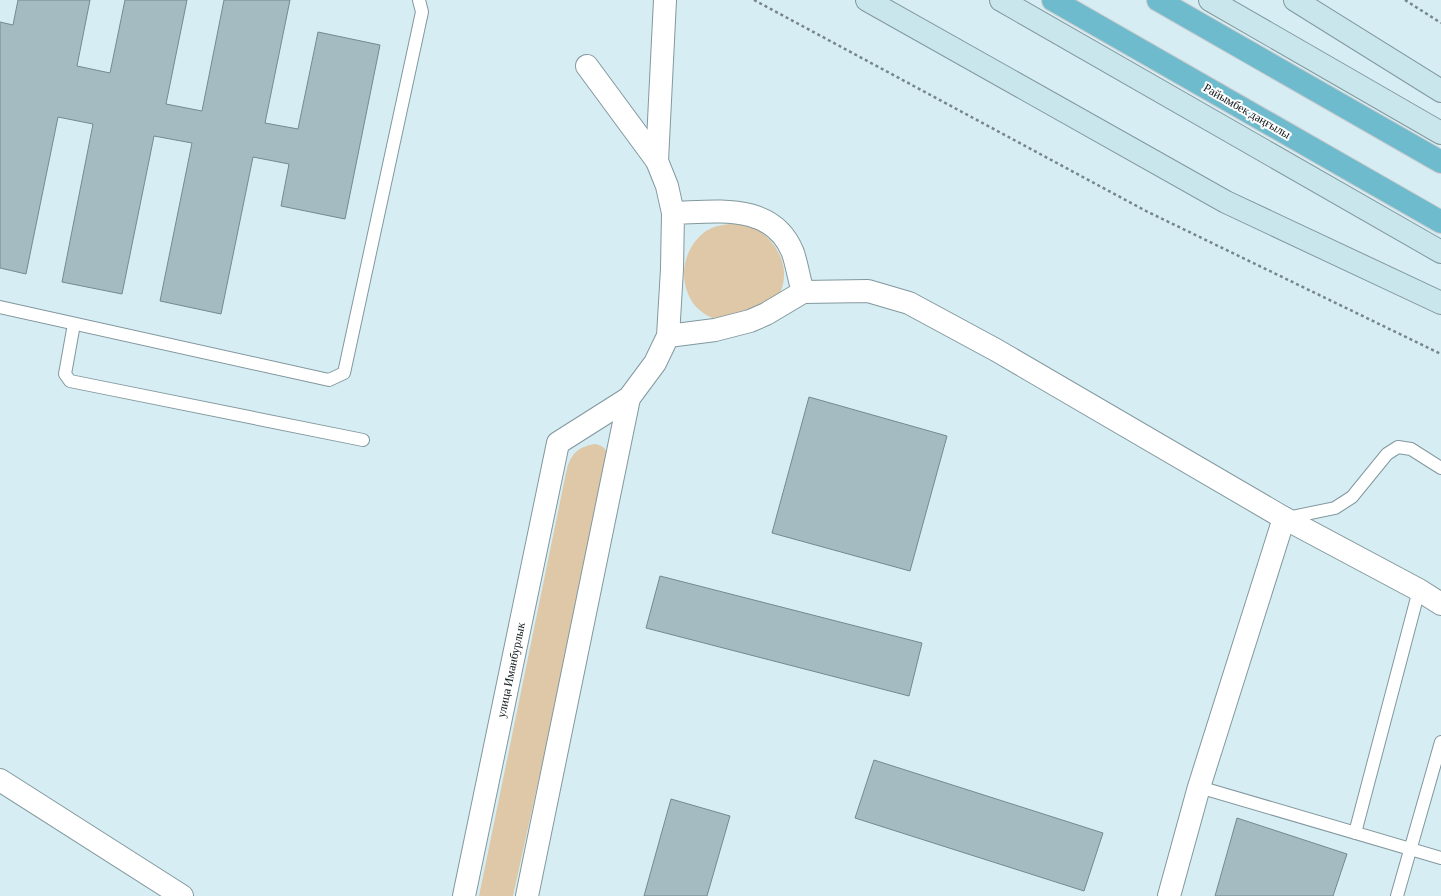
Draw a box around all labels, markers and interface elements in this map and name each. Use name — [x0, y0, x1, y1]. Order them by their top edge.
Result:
street label: Райымбек даңғылы — [1201, 80, 1293, 142]
street label: улица Иманбурлык — [494, 621, 528, 719]

